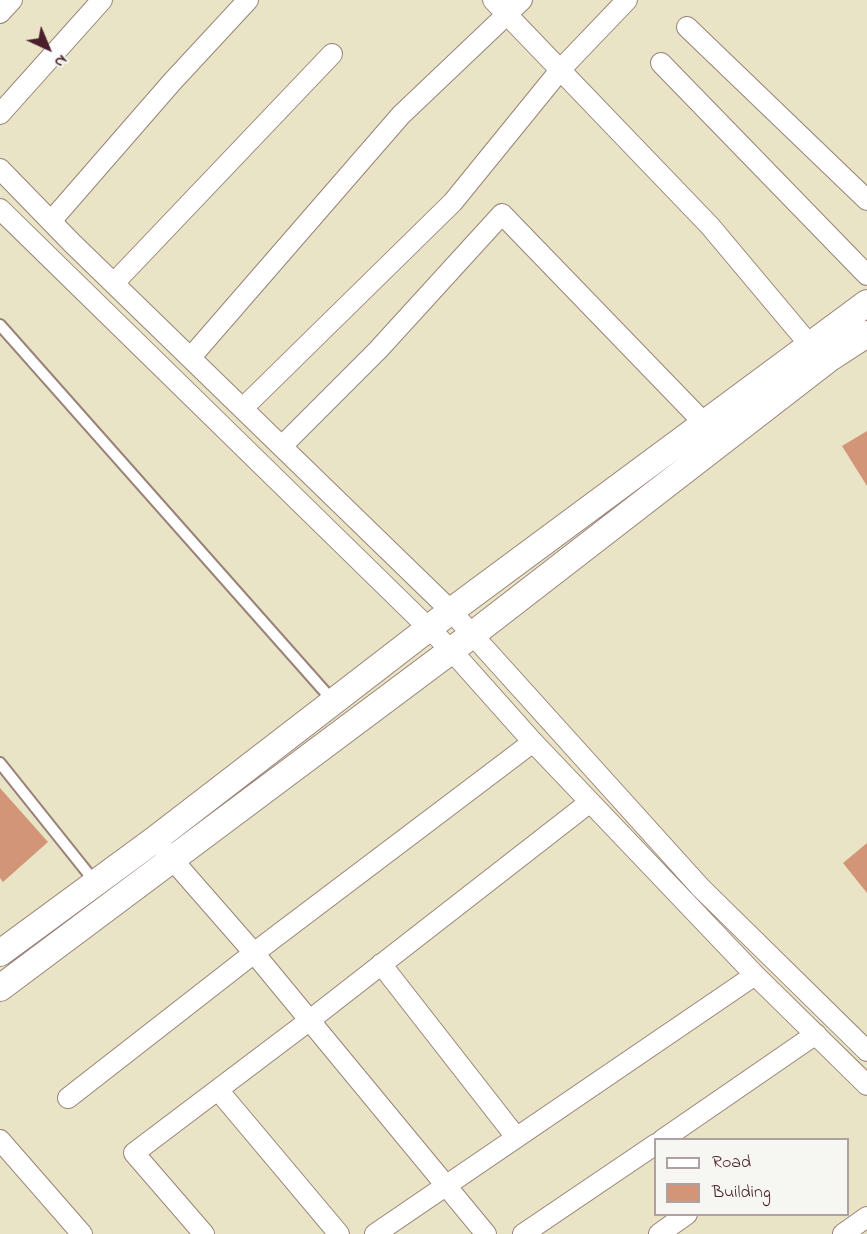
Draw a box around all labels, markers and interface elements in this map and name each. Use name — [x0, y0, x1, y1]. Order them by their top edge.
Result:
north arrow — [18, 18, 78, 78]
text: N — [48, 49, 73, 73]
legend — [654, 1138, 849, 1216]
text: Road — [712, 1150, 751, 1176]
text: Building — [712, 1180, 771, 1206]

